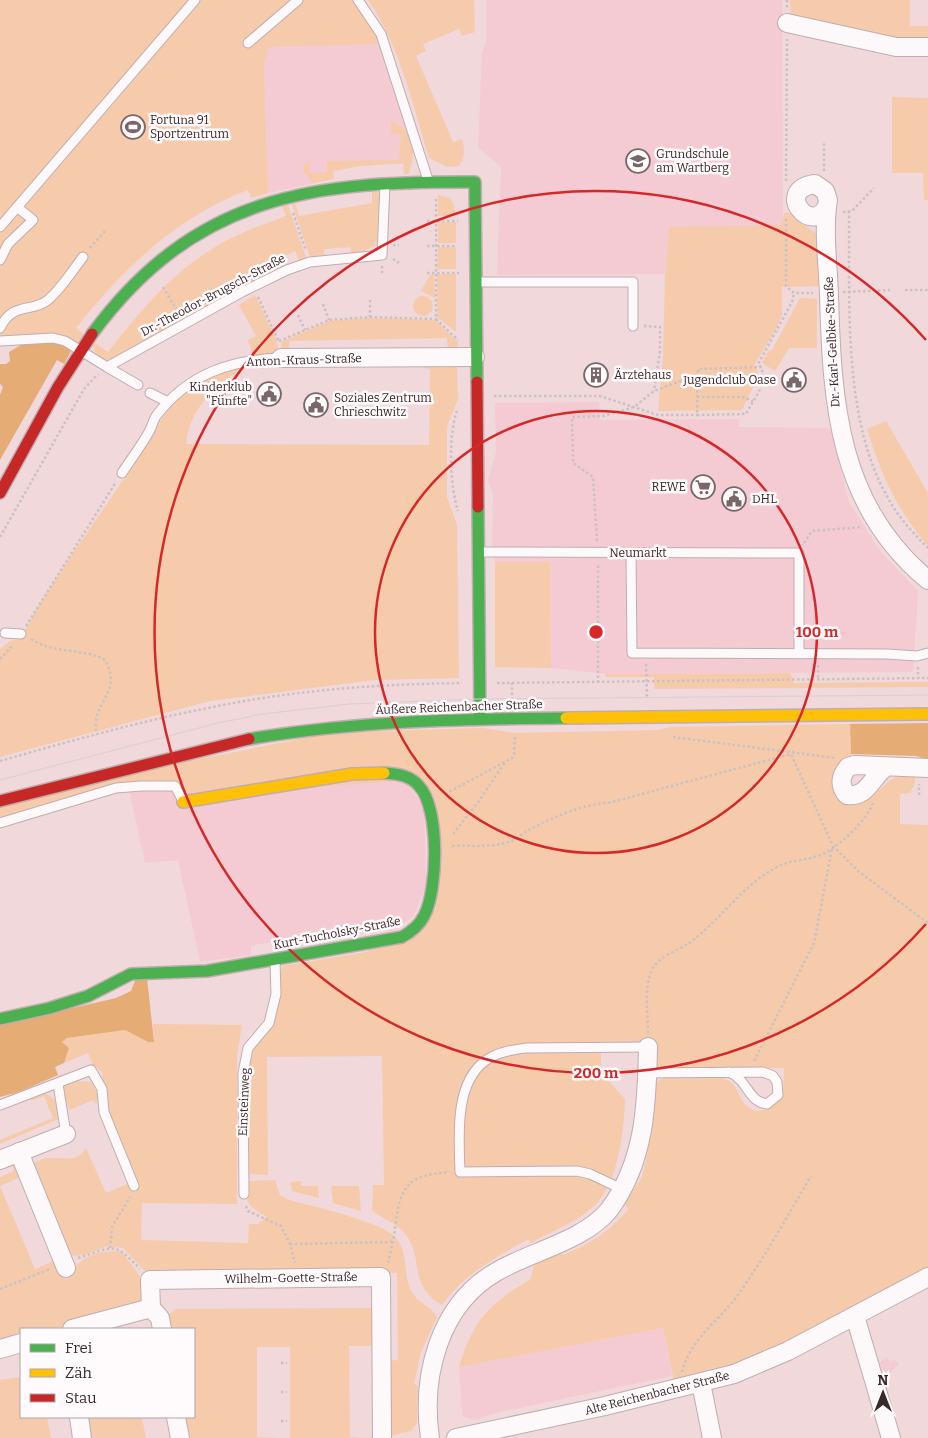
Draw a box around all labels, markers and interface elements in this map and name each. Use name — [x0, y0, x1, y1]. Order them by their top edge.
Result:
place label: Fortuna 91 Sportzentrum — [150, 113, 229, 141]
sports icon: Fortuna 91 Sportzentrum — [120, 114, 146, 140]
place label: Grundschule am Wartberg — [656, 147, 729, 175]
school or university icon: Grundschule am Wartberg — [625, 148, 651, 174]
street label: Dr.-Theodor-Brugsch-Straße — [138, 251, 288, 339]
street label: Dr.-Karl-Gelbke-Straße — [822, 276, 842, 408]
street label: Anton-Kraus-Straße — [246, 351, 362, 369]
building icon: Ärztehaus — [583, 362, 609, 388]
place label: Ärztehaus — [614, 367, 672, 382]
public building icon: Jugendclub Oase — [781, 367, 807, 393]
place label: Jugendclub Oase — [682, 373, 776, 387]
place label: Kinderklub "Fünfte" — [189, 380, 252, 408]
public building icon: Kinderklub "Fünfte" — [256, 381, 282, 407]
place label: Soziales Zentrum Chrieschwitz — [334, 391, 432, 419]
public building icon: Soziales Zentrum Chrieschwitz — [303, 392, 329, 418]
supermarket icon: REWE — [690, 474, 716, 500]
place label: REWE — [652, 480, 686, 494]
public building icon: DHL — [721, 486, 747, 512]
place label: DHL — [752, 492, 777, 506]
street label: Neumarkt — [609, 546, 667, 560]
centre of rings — [587, 623, 605, 641]
text: 100 m — [796, 623, 839, 641]
street label: Äußere Reichenbacher Straße — [375, 696, 543, 717]
street label: Kurt-Tucholsky-Straße — [272, 914, 402, 952]
text: 200 m — [574, 1064, 619, 1082]
street label: Einsteinweg — [236, 1067, 252, 1136]
street label: Wilhelm-Goette-Straße — [224, 1270, 358, 1286]
legend — [20, 1328, 195, 1418]
text: Frei — [65, 1339, 93, 1357]
text: Zäh — [65, 1364, 92, 1382]
street label: Alte Reichenbacher Straße — [583, 1368, 731, 1418]
north arrow — [858, 1368, 908, 1418]
text: N — [878, 1372, 889, 1389]
text: Stau — [65, 1389, 97, 1407]

